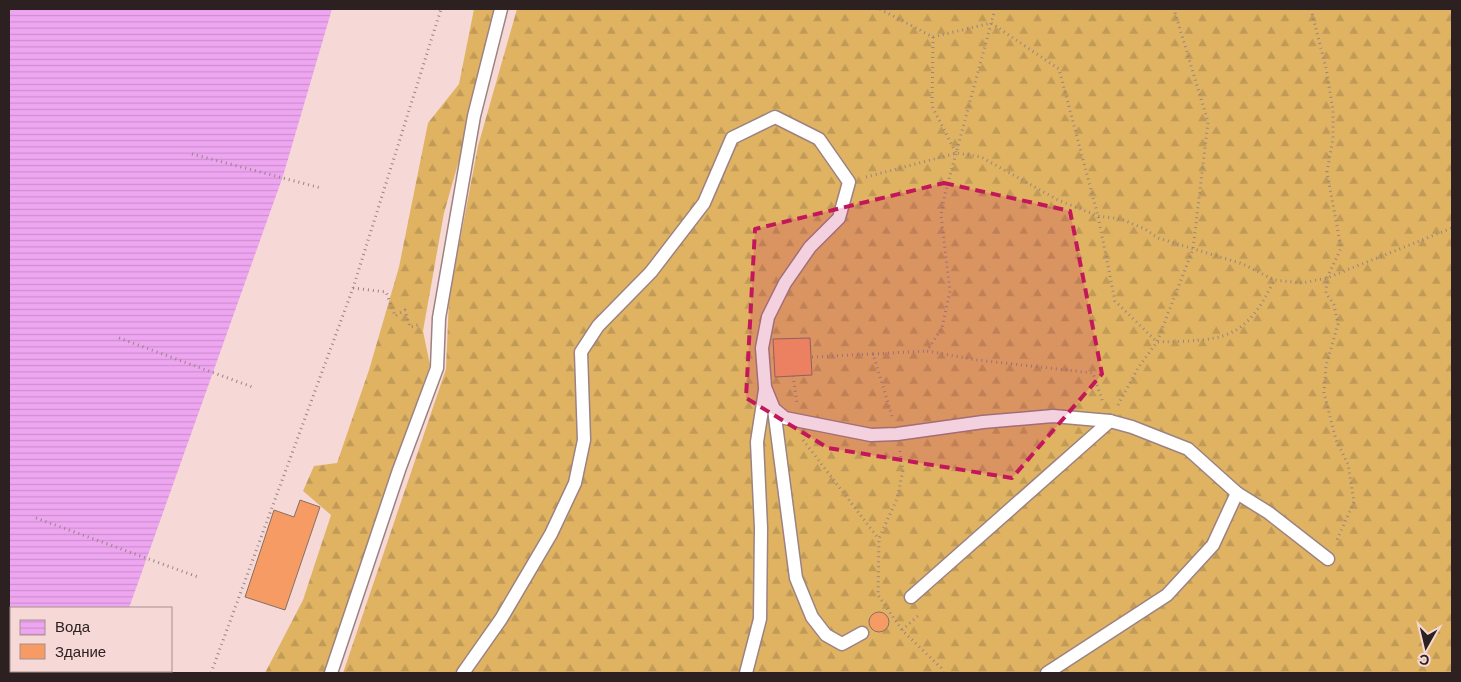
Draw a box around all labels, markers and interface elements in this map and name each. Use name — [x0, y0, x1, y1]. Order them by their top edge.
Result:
legend — [10, 607, 172, 672]
text: Вода — [55, 617, 91, 635]
north arrow — [1401, 622, 1451, 672]
text: Здание — [55, 642, 106, 660]
text: С — [1418, 651, 1430, 669]

